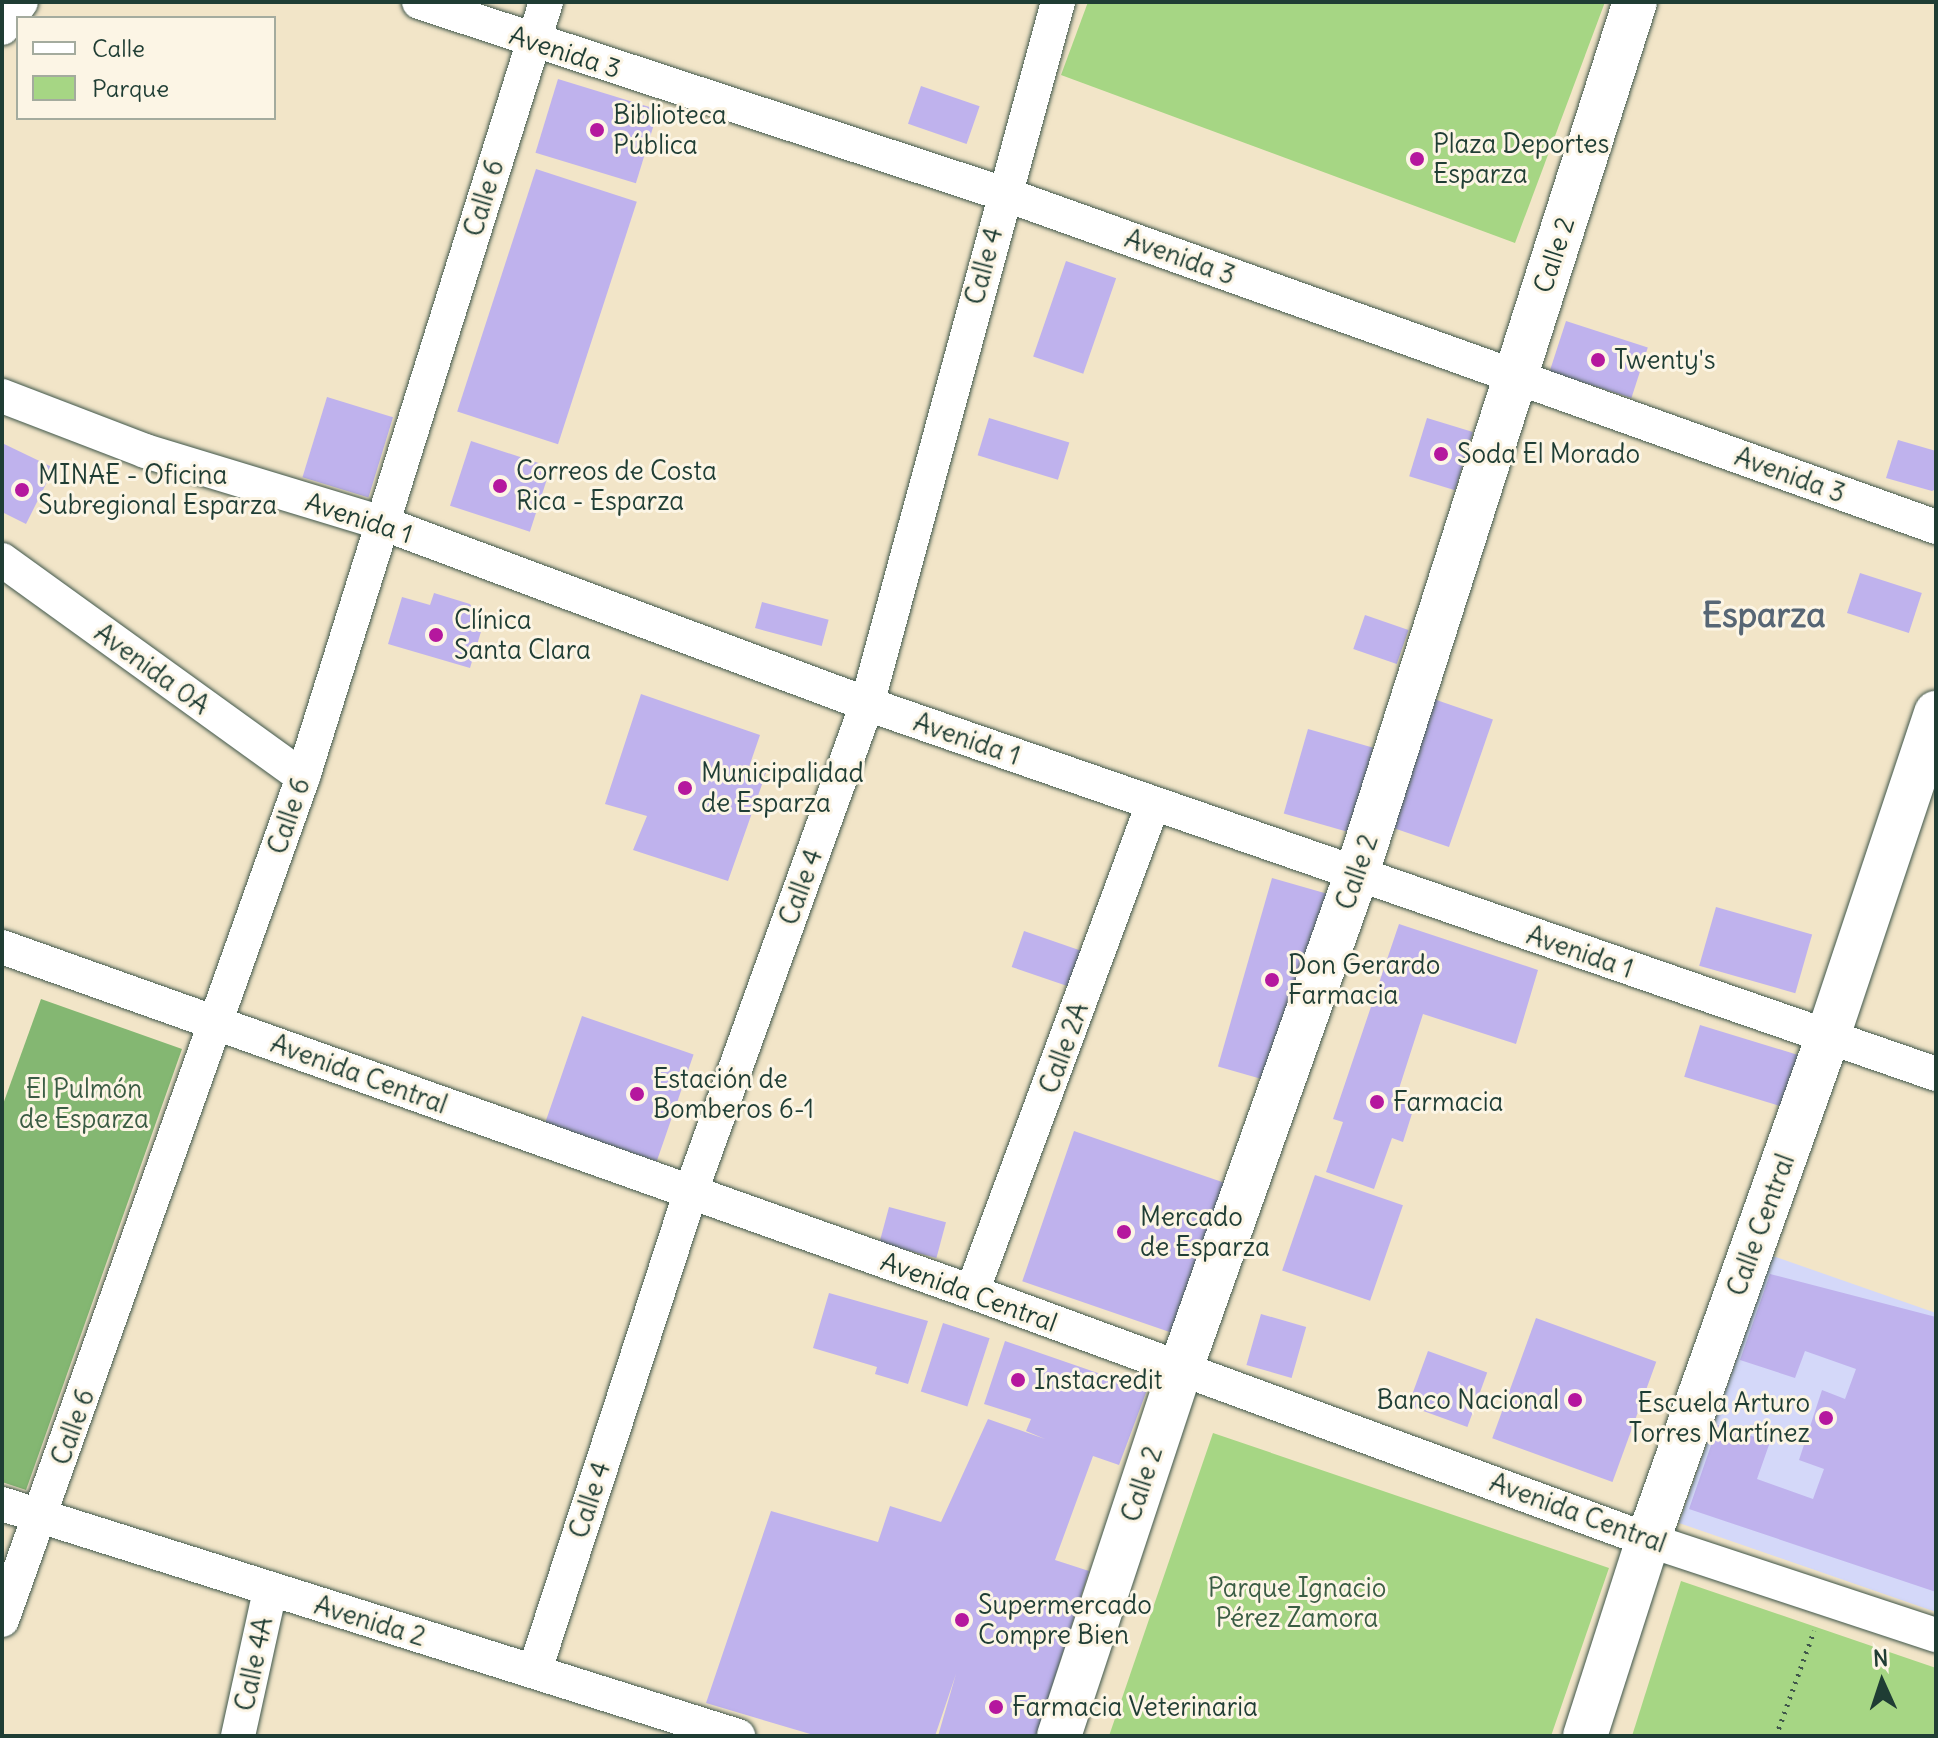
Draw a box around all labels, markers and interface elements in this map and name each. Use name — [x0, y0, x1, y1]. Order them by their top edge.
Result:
legend — [16, 16, 276, 120]
street label: Avenida 3 — [505, 19, 625, 85]
text: Calle — [92, 33, 145, 63]
text: Parque — [92, 73, 169, 103]
place label: Biblioteca Pública — [613, 99, 727, 160]
marker: Biblioteca Pública — [588, 121, 606, 139]
place label: Plaza Deportes Esparza — [1433, 128, 1609, 190]
marker: Plaza Deportes Esparza — [1408, 150, 1426, 168]
street label: Calle 6 — [458, 156, 510, 240]
street label: Calle 2 — [1527, 213, 1581, 297]
street label: Avenida 3 — [1121, 223, 1239, 291]
street label: Calle 4 — [959, 224, 1009, 308]
place label: Twenty's — [1614, 344, 1716, 376]
marker: Twenty's — [1589, 351, 1607, 369]
place label: Soda El Morado — [1457, 438, 1640, 470]
street label: Avenida 3 — [1731, 441, 1849, 509]
marker: Soda El Morado — [1432, 445, 1450, 463]
place label: Correos de Costa Rica - Esparza — [516, 455, 717, 516]
place label: MINAE - Oficina Subregional Esparza — [38, 459, 277, 520]
marker: Correos de Costa Rica - Esparza — [491, 477, 509, 495]
marker: MINAE - Oficina Subregional Esparza — [13, 481, 31, 499]
street label: Avenida 1 — [302, 486, 416, 550]
district label: Esparza — [1702, 595, 1826, 635]
place label: Clínica Santa Clara — [454, 604, 591, 666]
street label: Avenida 0A — [89, 617, 215, 721]
marker: Clínica Santa Clara — [425, 624, 447, 646]
street label: Avenida 1 — [910, 706, 1024, 772]
place label: Municipalidad de Esparza — [701, 757, 864, 818]
street label: Calle 6 — [261, 774, 317, 858]
marker: Municipalidad de Esparza — [676, 779, 694, 797]
street label: Calle 2 — [1330, 830, 1384, 914]
street label: Calle 4 — [773, 845, 829, 929]
street label: Avenida 1 — [1523, 919, 1637, 985]
place label: Don Gerardo Farmacia — [1288, 949, 1440, 1010]
marker: Don Gerardo Farmacia — [1263, 971, 1281, 989]
street label: Calle 2A — [1033, 998, 1095, 1098]
street label: Avenida Central — [267, 1028, 451, 1120]
place label: Estación de Bomberos 6-1 — [653, 1063, 814, 1124]
park label: El Pulmón de Esparza — [19, 1073, 149, 1134]
marker: Estación de Bomberos 6-1 — [628, 1085, 646, 1103]
place label: Farmacia — [1393, 1086, 1503, 1118]
marker: Farmacia — [1368, 1093, 1386, 1111]
street label: Calle Central — [1721, 1150, 1801, 1300]
place label: Mercado de Esparza — [1140, 1201, 1270, 1262]
marker: Mercado de Esparza — [1115, 1223, 1133, 1241]
street label: Avenida Central — [877, 1246, 1061, 1338]
place label: Instacredit — [1034, 1364, 1162, 1396]
marker: Instacredit — [1009, 1371, 1027, 1389]
place label: Banco Nacional — [1376, 1384, 1559, 1416]
street label: Calle 6 — [45, 1385, 101, 1469]
place label: Escuela Arturo Torres Martínez — [1629, 1387, 1810, 1448]
marker: Banco Nacional — [1566, 1391, 1584, 1409]
marker: Escuela Arturo Torres Martínez — [1817, 1409, 1835, 1427]
street label: Calle 2 — [1115, 1442, 1169, 1526]
street label: Calle 4 — [563, 1458, 617, 1542]
street label: Avenida Central — [1486, 1467, 1670, 1559]
park label: Parque Ignacio Pérez Zamora — [1208, 1572, 1386, 1634]
street label: Avenida 2 — [311, 1589, 429, 1653]
place label: Supermercado Compre Bien — [978, 1589, 1152, 1650]
marker: Supermercado Compre Bien — [953, 1611, 971, 1629]
street label: Calle 4A — [229, 1614, 279, 1714]
north arrow — [1842, 1642, 1922, 1722]
text: N — [1872, 1644, 1889, 1672]
place label: Farmacia Veterinaria — [1012, 1691, 1258, 1723]
marker: Farmacia Veterinaria — [987, 1698, 1005, 1716]

